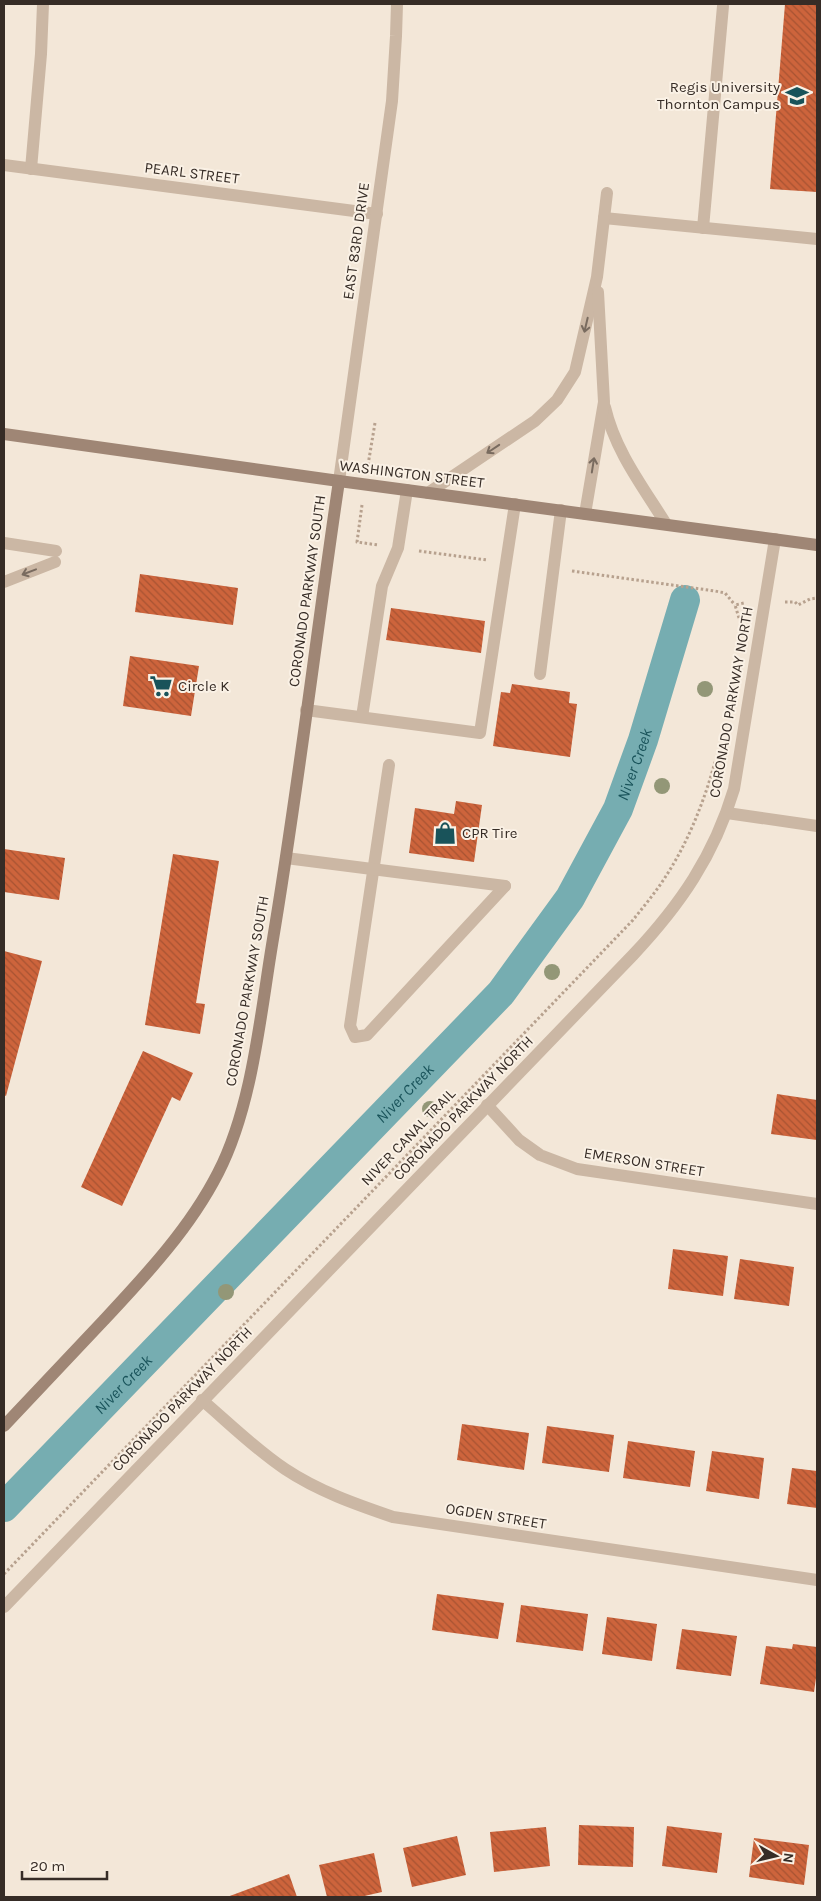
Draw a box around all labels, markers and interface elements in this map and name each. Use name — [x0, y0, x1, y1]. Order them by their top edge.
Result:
place label: Regis University Thornton Campus — [657, 78, 780, 113]
school or university icon: Regis University Thornton Campus — [784, 83, 810, 109]
street label: PEARL STREET — [144, 158, 241, 188]
street label: EAST 83RD DRIVE — [339, 181, 373, 301]
one-way arrow — [581, 316, 590, 332]
one-way arrow — [486, 444, 500, 454]
street label: WASHINGTON STREET — [338, 456, 486, 492]
one-way arrow — [589, 458, 599, 474]
street label: CORONADO PARKWAY SOUTH — [285, 494, 329, 688]
one-way arrow — [22, 568, 37, 577]
street label: CORONADO PARKWAY NORTH — [705, 605, 757, 799]
supermarket icon: Circle K — [148, 673, 174, 699]
place label: Circle K — [178, 677, 229, 695]
water label: Niver Creek — [613, 725, 656, 803]
shop icon: CPR Tire — [432, 820, 458, 846]
place label: CPR Tire — [462, 824, 517, 842]
street label: CORONADO PARKWAY SOUTH — [221, 894, 273, 1088]
street label: CORONADO PARKWAY NORTH — [389, 1032, 537, 1184]
water label: Niver Creek — [372, 1059, 438, 1127]
street label: NIVER CANAL TRAIL — [357, 1085, 459, 1189]
street label: EMERSON STREET — [583, 1144, 706, 1180]
street label: CORONADO PARKWAY NORTH — [108, 1323, 256, 1475]
water label: Niver Creek — [90, 1350, 157, 1418]
street label: OGDEN STREET — [444, 1499, 548, 1533]
north arrow — [751, 1831, 801, 1881]
scale bar — [22, 1848, 108, 1880]
text: N — [779, 1852, 797, 1864]
text: 20 m — [30, 1857, 65, 1875]

